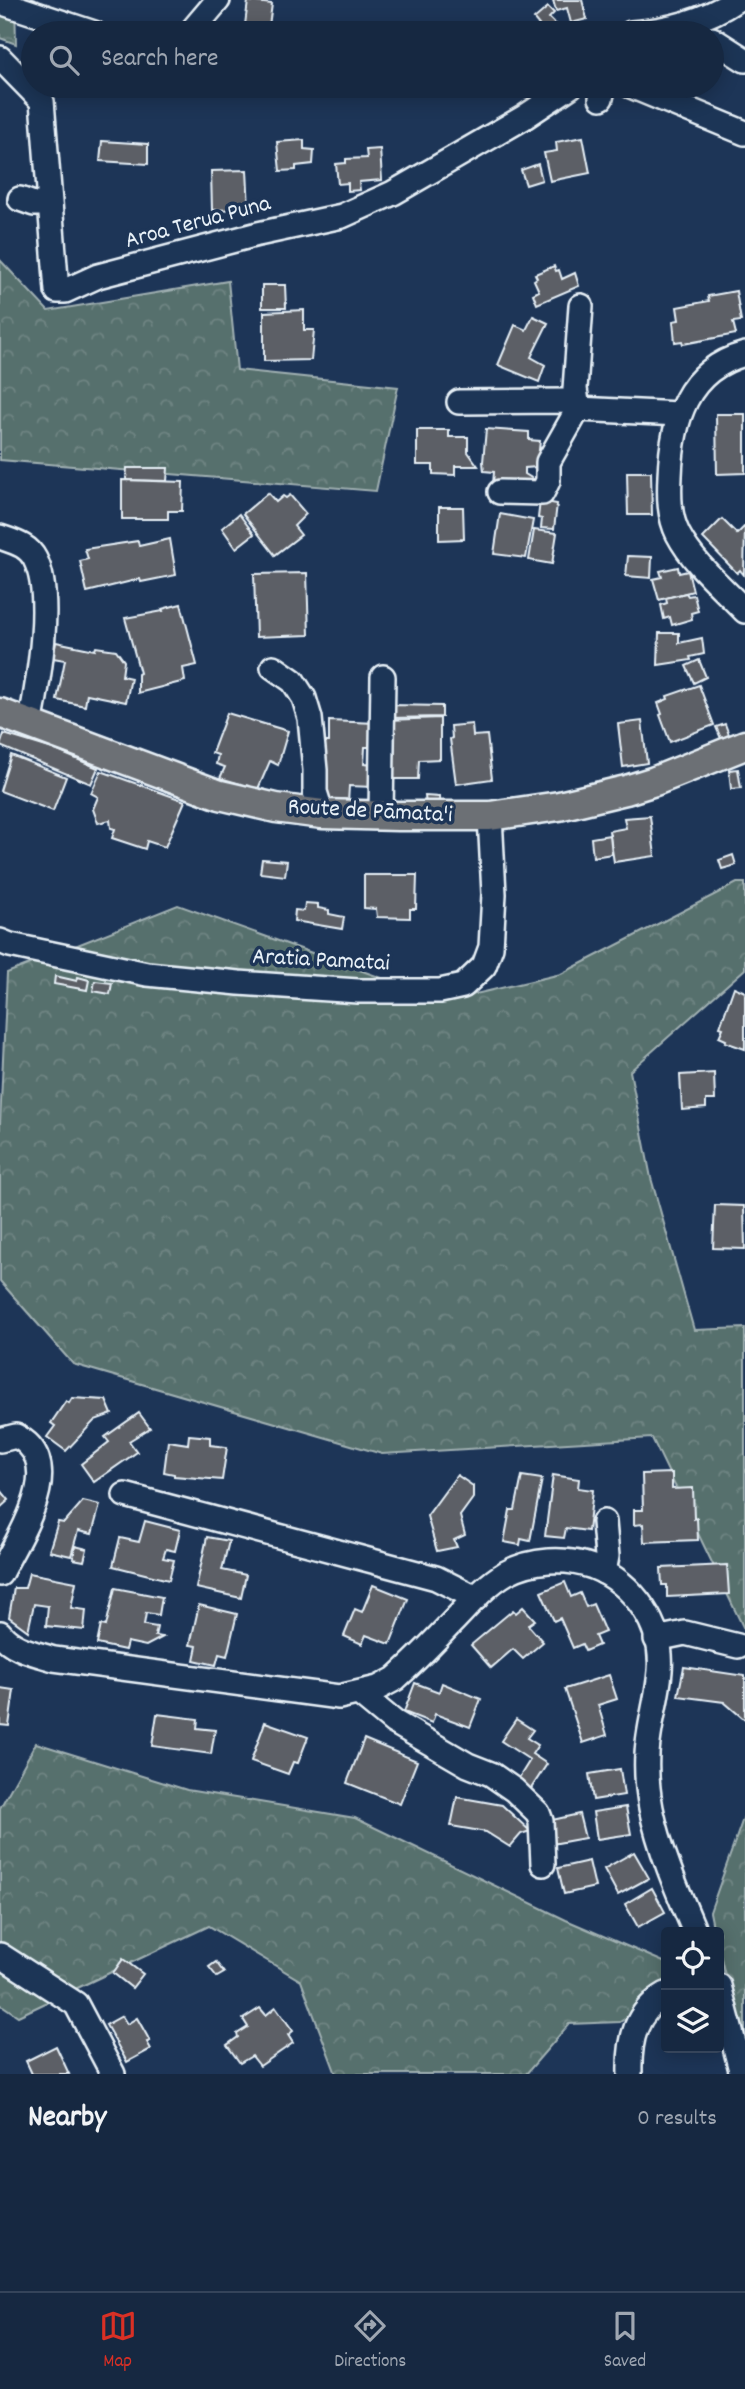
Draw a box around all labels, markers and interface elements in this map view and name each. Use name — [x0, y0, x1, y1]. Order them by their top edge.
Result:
search box — [21, 21, 724, 98]
icon: search — [45, 41, 83, 79]
text: Search here — [101, 41, 219, 78]
street label: Aroa Terua Puna — [122, 187, 275, 259]
street label: Route de Pāmata'i — [287, 791, 453, 833]
street label: Aratia Pamatai — [251, 940, 391, 982]
map controls — [661, 1927, 724, 2053]
button: locate — [661, 1927, 724, 1990]
button: layers — [661, 1990, 724, 2053]
text: Nearby — [28, 2098, 106, 2141]
text: 0 results — [637, 2103, 717, 2136]
tab: Map — [99, 2307, 137, 2376]
tab: Directions — [334, 2307, 406, 2376]
tab: Saved — [604, 2307, 646, 2376]

